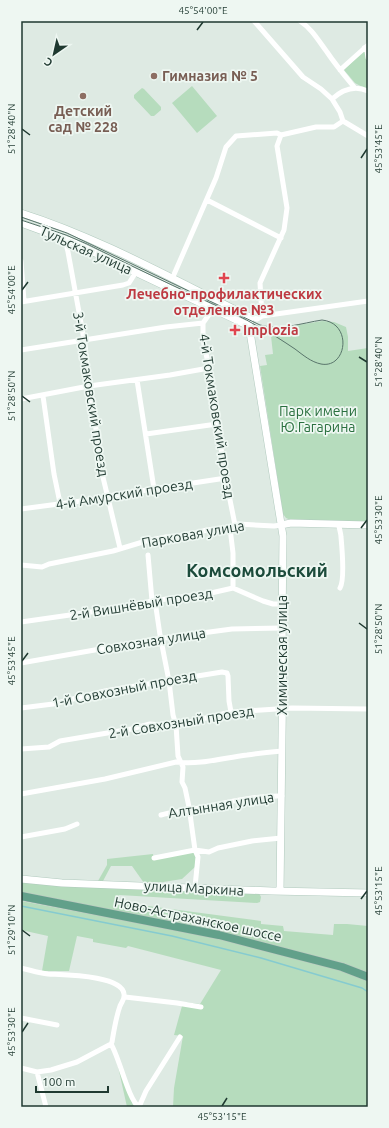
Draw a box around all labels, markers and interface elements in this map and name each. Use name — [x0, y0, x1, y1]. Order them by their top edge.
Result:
text: 45°54'00"E — [178, 5, 228, 16]
north arrow — [34, 34, 74, 74]
text: С — [42, 55, 55, 69]
place label: Гимназия № 5 — [162, 68, 258, 84]
marker: Гимназия № 5 — [149, 71, 159, 81]
marker: Детский сад № 228 — [78, 91, 88, 101]
place label: Детский сад № 228 — [48, 103, 118, 135]
text: 51°28'40"N — [6, 104, 17, 154]
text: 45°53'45"E — [373, 124, 384, 174]
street label: Тульская улица — [37, 222, 135, 278]
text: 45°54'00"E — [6, 265, 17, 315]
marker: Лечебно-профилактических отделение №3 — [218, 272, 230, 284]
place label: Лечебно-профилактических отделение №3 — [126, 286, 322, 318]
street label: 3-й Токмаковский проезд — [70, 310, 112, 478]
place label: Implozia — [243, 322, 299, 338]
marker: Implozia — [230, 325, 240, 335]
street label: 4-й Токмаковский проезд — [196, 332, 238, 500]
text: 51°28'40"N — [373, 337, 384, 387]
text: 51°28'50"N — [6, 371, 17, 421]
park label: Парк имени Ю.Гагарина — [279, 403, 357, 435]
street label: 4-й Амурский проезд — [54, 475, 194, 513]
text: 45°53'30"E — [373, 495, 384, 545]
street label: Парковая улица — [140, 517, 246, 551]
district label: Комсомольский — [186, 560, 328, 580]
street label: 2-й Вишнёвый проезд — [68, 585, 214, 623]
street label: Химическая улица — [274, 595, 290, 715]
text: 51°28'50"N — [373, 604, 384, 654]
street label: Совхозная улица — [95, 624, 207, 658]
text: 45°53'45"E — [6, 636, 17, 686]
street label: 1-й Совхозный проезд — [50, 667, 198, 711]
street label: 2-й Совхозный проезд — [107, 703, 255, 741]
street label: Алтынная улица — [167, 789, 275, 821]
text: 45°53'15"E — [373, 866, 384, 916]
street label: улица Маркина — [144, 877, 244, 899]
street label: Ново-Астраханское шоссе — [113, 893, 283, 945]
text: 51°29'10"N — [6, 905, 17, 955]
text: 45°53'30"E — [6, 1007, 17, 1057]
scale bar — [36, 1068, 108, 1094]
text: 100 m — [42, 1075, 75, 1088]
text: 45°53'15"E — [197, 1111, 247, 1122]

